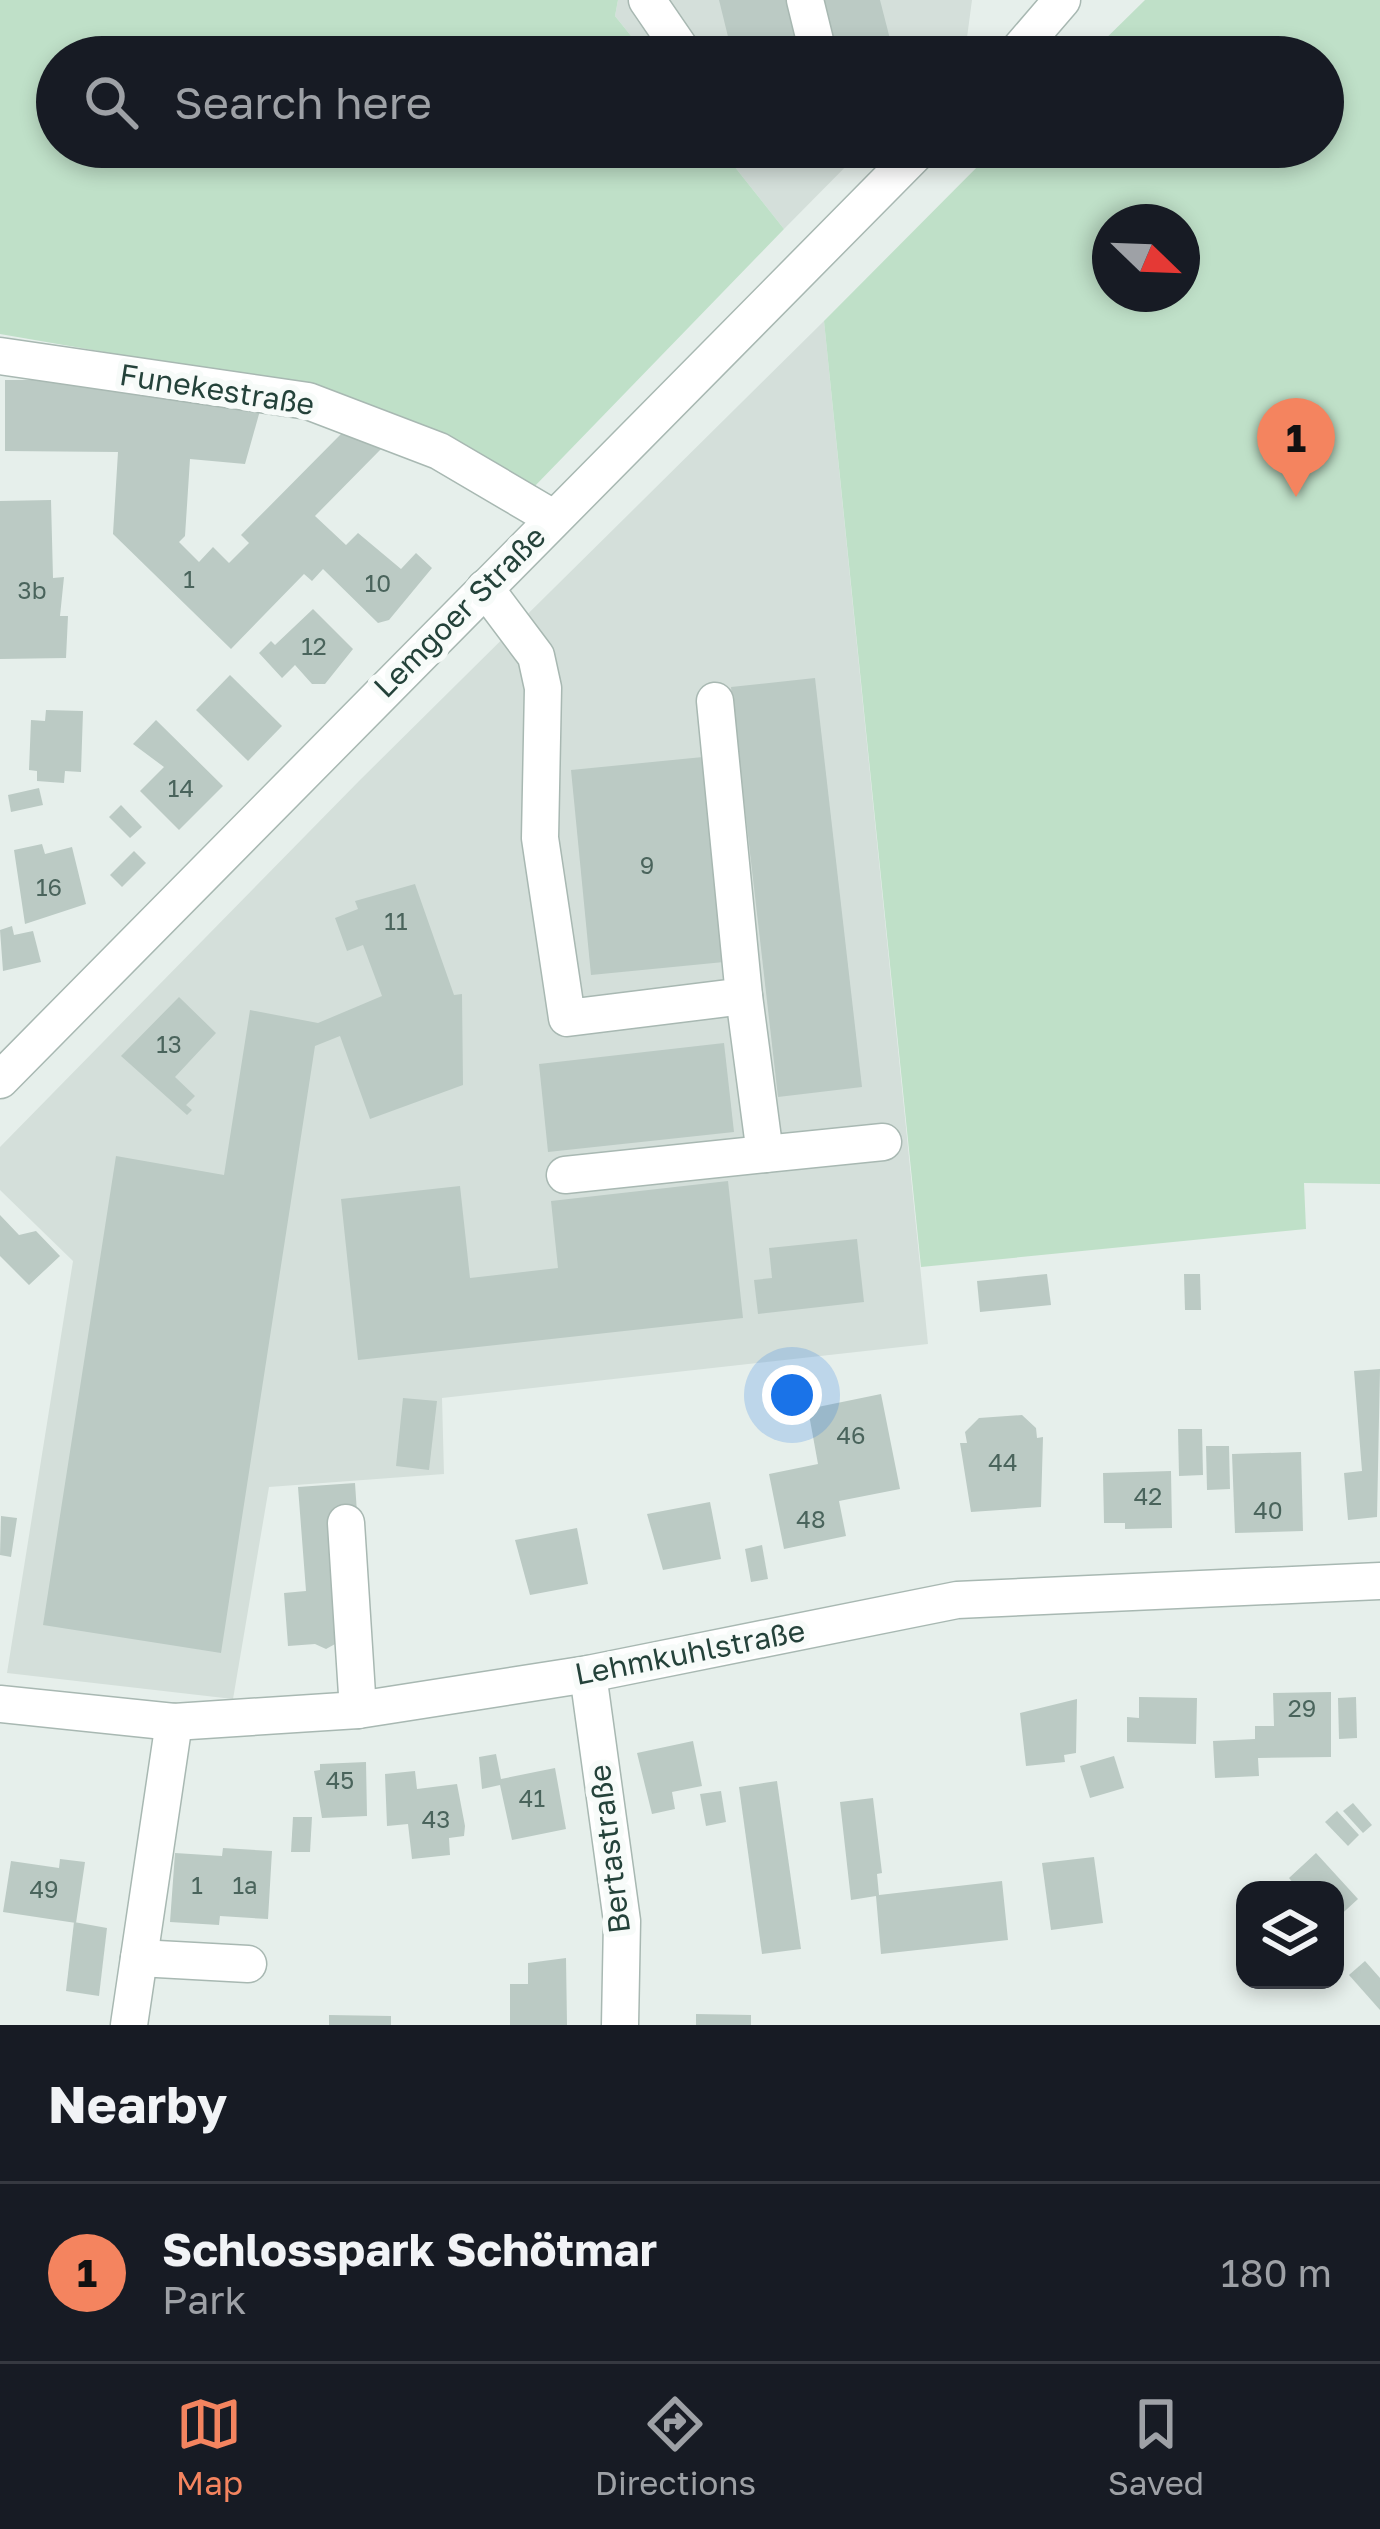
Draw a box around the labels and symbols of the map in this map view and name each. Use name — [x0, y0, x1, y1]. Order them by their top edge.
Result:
north arrow — [1092, 204, 1200, 312]
street label: Funekestraße — [117, 356, 317, 422]
pin: 1 — [1257, 398, 1335, 497]
street label: Lemgoer Straße — [366, 518, 552, 704]
house number: 1 — [183, 564, 195, 593]
house number: 10 — [365, 568, 391, 597]
house number: 3b — [18, 575, 46, 604]
house number: 12 — [301, 631, 327, 660]
house number: 14 — [168, 773, 194, 802]
house number: 9 — [640, 850, 654, 879]
house number: 16 — [36, 872, 62, 901]
house number: 11 — [384, 906, 408, 935]
house number: 13 — [156, 1029, 182, 1058]
your location — [762, 1365, 822, 1425]
house number: 46 — [836, 1420, 866, 1449]
house number: 44 — [988, 1447, 1018, 1476]
house number: 42 — [1134, 1481, 1162, 1510]
house number: 40 — [1253, 1495, 1283, 1524]
house number: 48 — [796, 1504, 826, 1533]
street label: Lehmkuhlstraße — [572, 1612, 808, 1692]
house number: 29 — [1288, 1693, 1316, 1722]
street label: Bertastraße — [581, 1763, 637, 1936]
house number: 45 — [326, 1765, 354, 1794]
house number: 41 — [519, 1783, 545, 1812]
house number: 43 — [422, 1804, 450, 1833]
house number: 1 — [191, 1870, 203, 1899]
house number: 1a — [232, 1870, 258, 1899]
house number: 49 — [29, 1874, 59, 1903]

